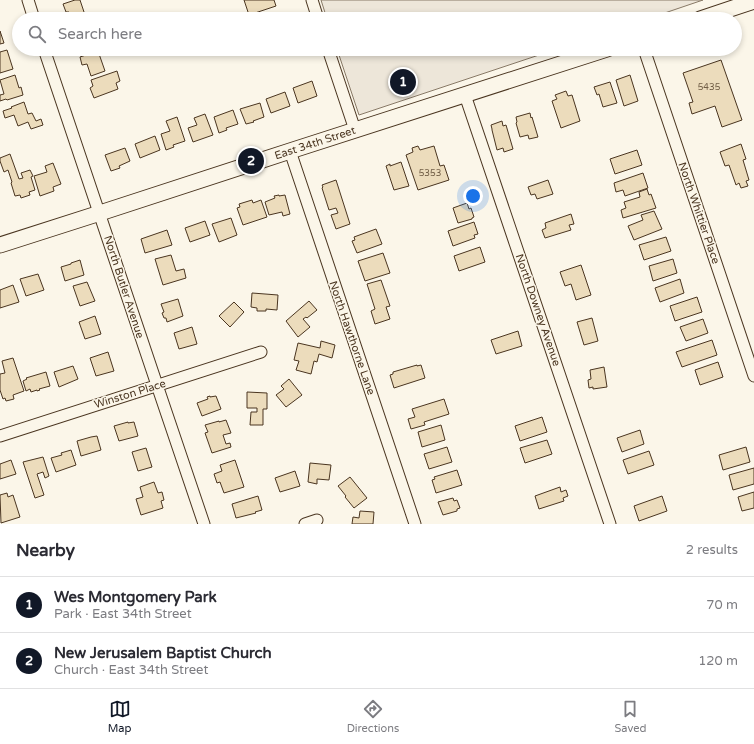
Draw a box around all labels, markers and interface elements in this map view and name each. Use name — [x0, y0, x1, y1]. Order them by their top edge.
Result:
search box — [12, 12, 742, 56]
icon: search — [26, 23, 48, 45]
text: Search here — [58, 25, 142, 43]
pin: 1 — [390, 67, 416, 97]
house number: 5435 — [698, 82, 721, 93]
street label: East 34th Street — [273, 124, 357, 162]
pin: 2 — [238, 146, 264, 176]
street label: North Whittier Place — [675, 160, 723, 266]
house number: 5353 — [419, 168, 441, 179]
your location — [463, 186, 483, 206]
street label: North Butler Avenue — [101, 234, 147, 340]
street label: North Downey Avenue — [513, 252, 563, 368]
street label: North Hawthorne Lane — [326, 279, 378, 397]
street label: Winston Place — [93, 377, 167, 411]
text: Nearby — [16, 540, 75, 561]
text: 2 results — [686, 542, 738, 558]
text: Wes Montgomery Park — [54, 588, 217, 606]
text: 1 — [25, 597, 33, 613]
text: 70 m — [706, 597, 738, 613]
text: Park · East 34th Street — [54, 606, 192, 622]
text: New Jerusalem Baptist Church — [54, 644, 272, 662]
text: 2 — [25, 653, 33, 669]
text: 120 m — [698, 653, 738, 669]
text: Church · East 34th Street — [54, 662, 208, 678]
tab: Map — [108, 698, 131, 735]
tab: Directions — [347, 698, 399, 735]
tab: Saved — [615, 698, 646, 735]

